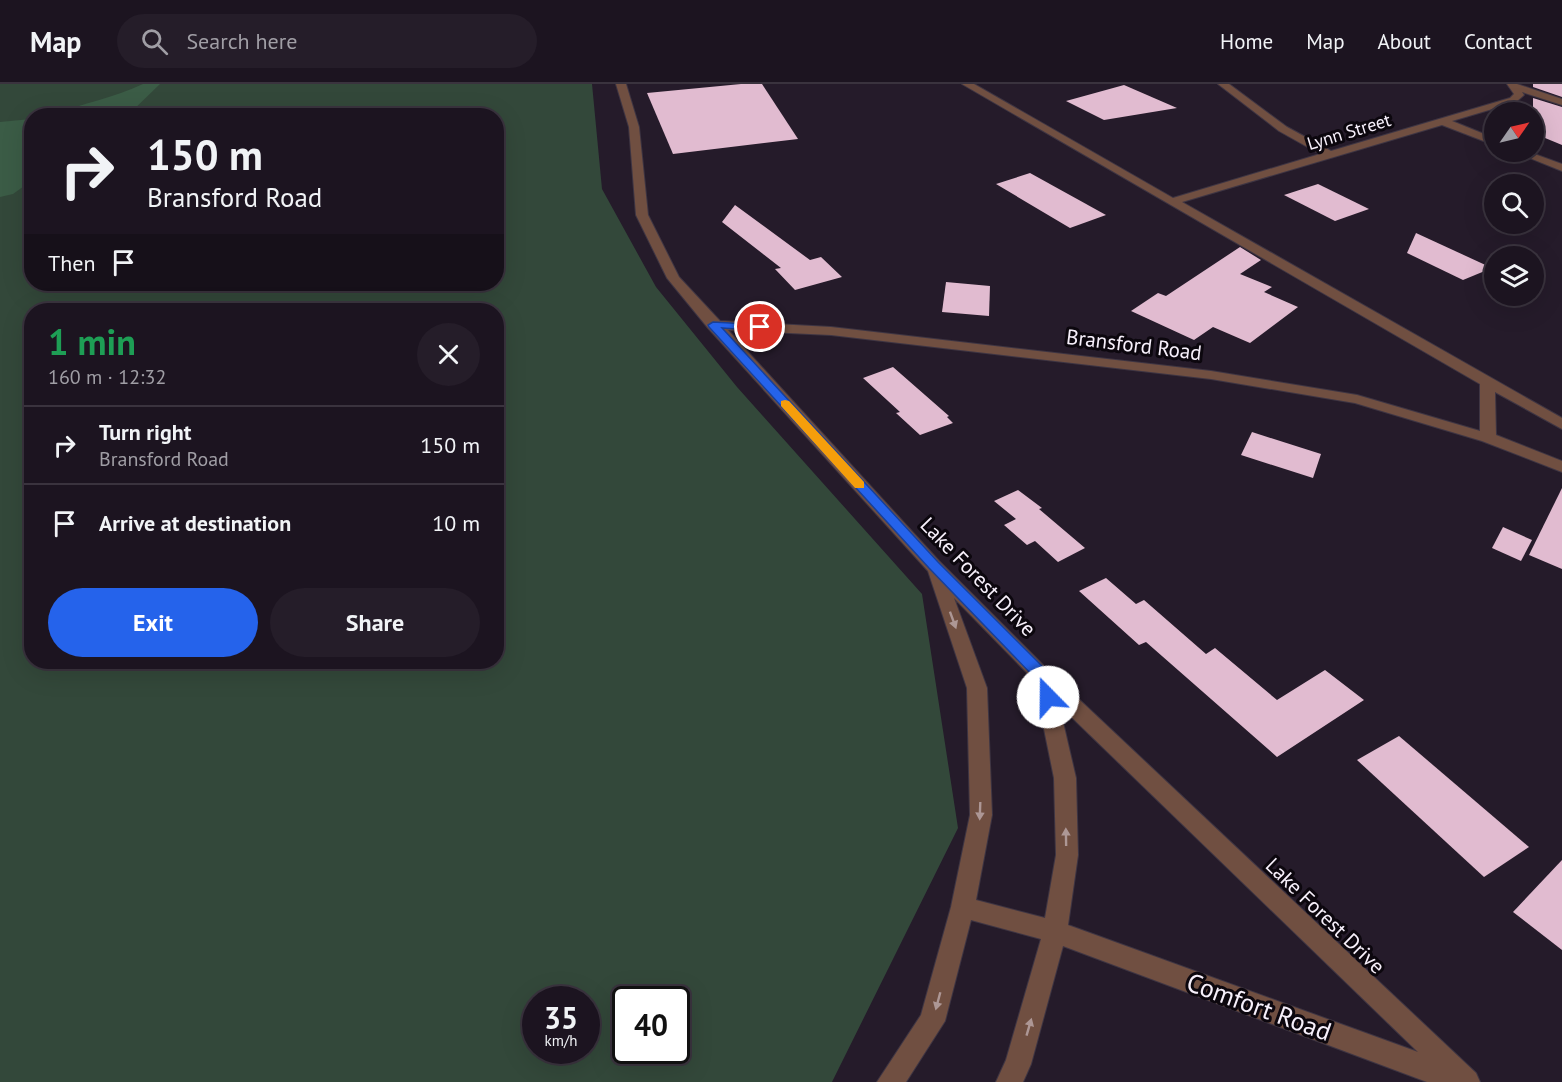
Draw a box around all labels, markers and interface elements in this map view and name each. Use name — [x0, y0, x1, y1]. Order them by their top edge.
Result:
search box — [117, 14, 537, 68]
text: Map — [30, 23, 81, 60]
icon: search — [138, 25, 171, 58]
text: Search here — [186, 27, 297, 55]
text: Home — [1220, 28, 1273, 55]
text: Map — [1306, 28, 1345, 55]
text: About — [1378, 28, 1431, 55]
text: Contact — [1464, 28, 1532, 55]
north arrow — [1484, 102, 1544, 162]
map controls — [1484, 102, 1544, 306]
street label: Lynn Street — [1304, 108, 1394, 155]
text: 150 m — [147, 127, 263, 182]
icon: right — [48, 132, 126, 210]
button: search — [1484, 174, 1544, 234]
text: Bransford Road — [147, 180, 322, 214]
icon: arrive — [107, 246, 140, 279]
button: layers — [1484, 246, 1544, 306]
text: Then — [48, 249, 95, 277]
pin — [734, 301, 785, 352]
icon: arrive — [743, 310, 776, 343]
text: 1 min — [48, 318, 136, 365]
button: close — [417, 323, 480, 386]
street label: Bransford Road — [1065, 323, 1203, 366]
text: 160 m · 12:32 — [48, 364, 166, 390]
text: Turn right — [99, 418, 191, 446]
icon: right — [48, 429, 81, 462]
text: 150 m — [420, 431, 480, 459]
text: Bransford Road — [99, 446, 229, 472]
icon: arrive — [48, 507, 81, 540]
text: Arrive at destination — [99, 509, 291, 537]
text: 10 m — [432, 509, 480, 537]
street label: Lake Forest Drive — [915, 511, 1042, 642]
button: Exit — [48, 588, 258, 657]
button: Share — [270, 588, 480, 657]
one-way arrow — [949, 611, 959, 629]
position arrow — [1016, 665, 1080, 729]
one-way arrow — [975, 801, 985, 820]
one-way arrow — [1062, 827, 1071, 846]
street label: Lake Forest Drive — [1260, 852, 1391, 979]
street label: Comfort Road — [1182, 965, 1336, 1048]
speed limit sign: 40 — [612, 986, 690, 1064]
one-way arrow — [933, 992, 942, 1010]
text: 35 — [544, 998, 578, 1037]
one-way arrow — [1025, 1018, 1034, 1036]
text: km/h — [545, 1031, 577, 1050]

